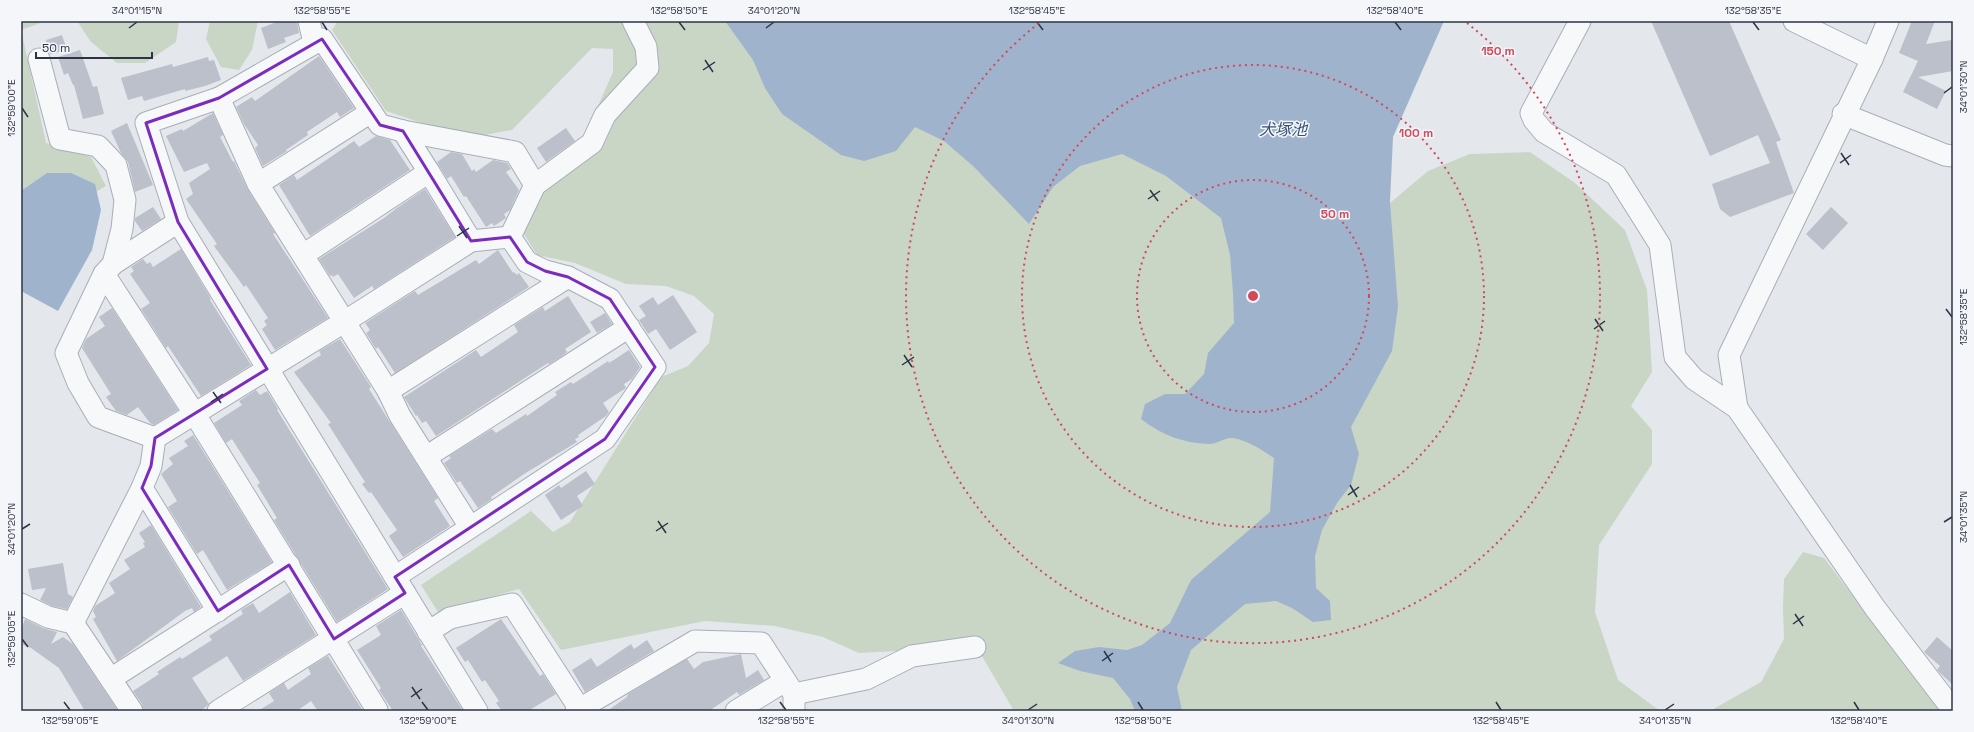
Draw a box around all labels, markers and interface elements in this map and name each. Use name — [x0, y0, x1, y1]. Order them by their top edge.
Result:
text: 34°01'15"N — [112, 4, 162, 17]
text: 132°58'55"E — [294, 4, 351, 17]
text: 132°58'50"E — [650, 4, 708, 17]
text: 34°01'20"N — [748, 4, 800, 17]
text: 132°58'45"E — [1009, 4, 1066, 17]
text: 132°58'40"E — [1367, 4, 1424, 17]
text: 132°58'35"E — [1725, 4, 1782, 17]
scale bar — [36, 34, 152, 60]
text: 50 m — [42, 40, 70, 56]
text: 150 m — [1481, 43, 1515, 59]
text: 34°01'30"N — [1957, 61, 1970, 113]
text: 132°59'00"E — [5, 79, 18, 137]
water label: 犬塚池 — [1259, 119, 1309, 140]
text: 100 m — [1399, 125, 1433, 141]
text: 50 m — [1321, 206, 1349, 222]
text: 132°58'35"E — [1957, 288, 1970, 345]
centre of rings — [1246, 289, 1260, 303]
text: 34°01'35"N — [1957, 491, 1970, 543]
text: 34°01'20"N — [5, 503, 18, 555]
text: 132°59'05"E — [5, 610, 18, 667]
text: 132°59'05"E — [42, 714, 99, 727]
text: 132°59'00"E — [399, 714, 457, 727]
text: 132°58'55"E — [758, 714, 815, 727]
text: 34°01'30"N — [1002, 714, 1054, 727]
text: 132°58'50"E — [1114, 714, 1172, 727]
text: 132°58'45"E — [1473, 714, 1530, 727]
text: 34°01'35"N — [1639, 714, 1691, 727]
text: 132°58'40"E — [1831, 714, 1888, 727]

